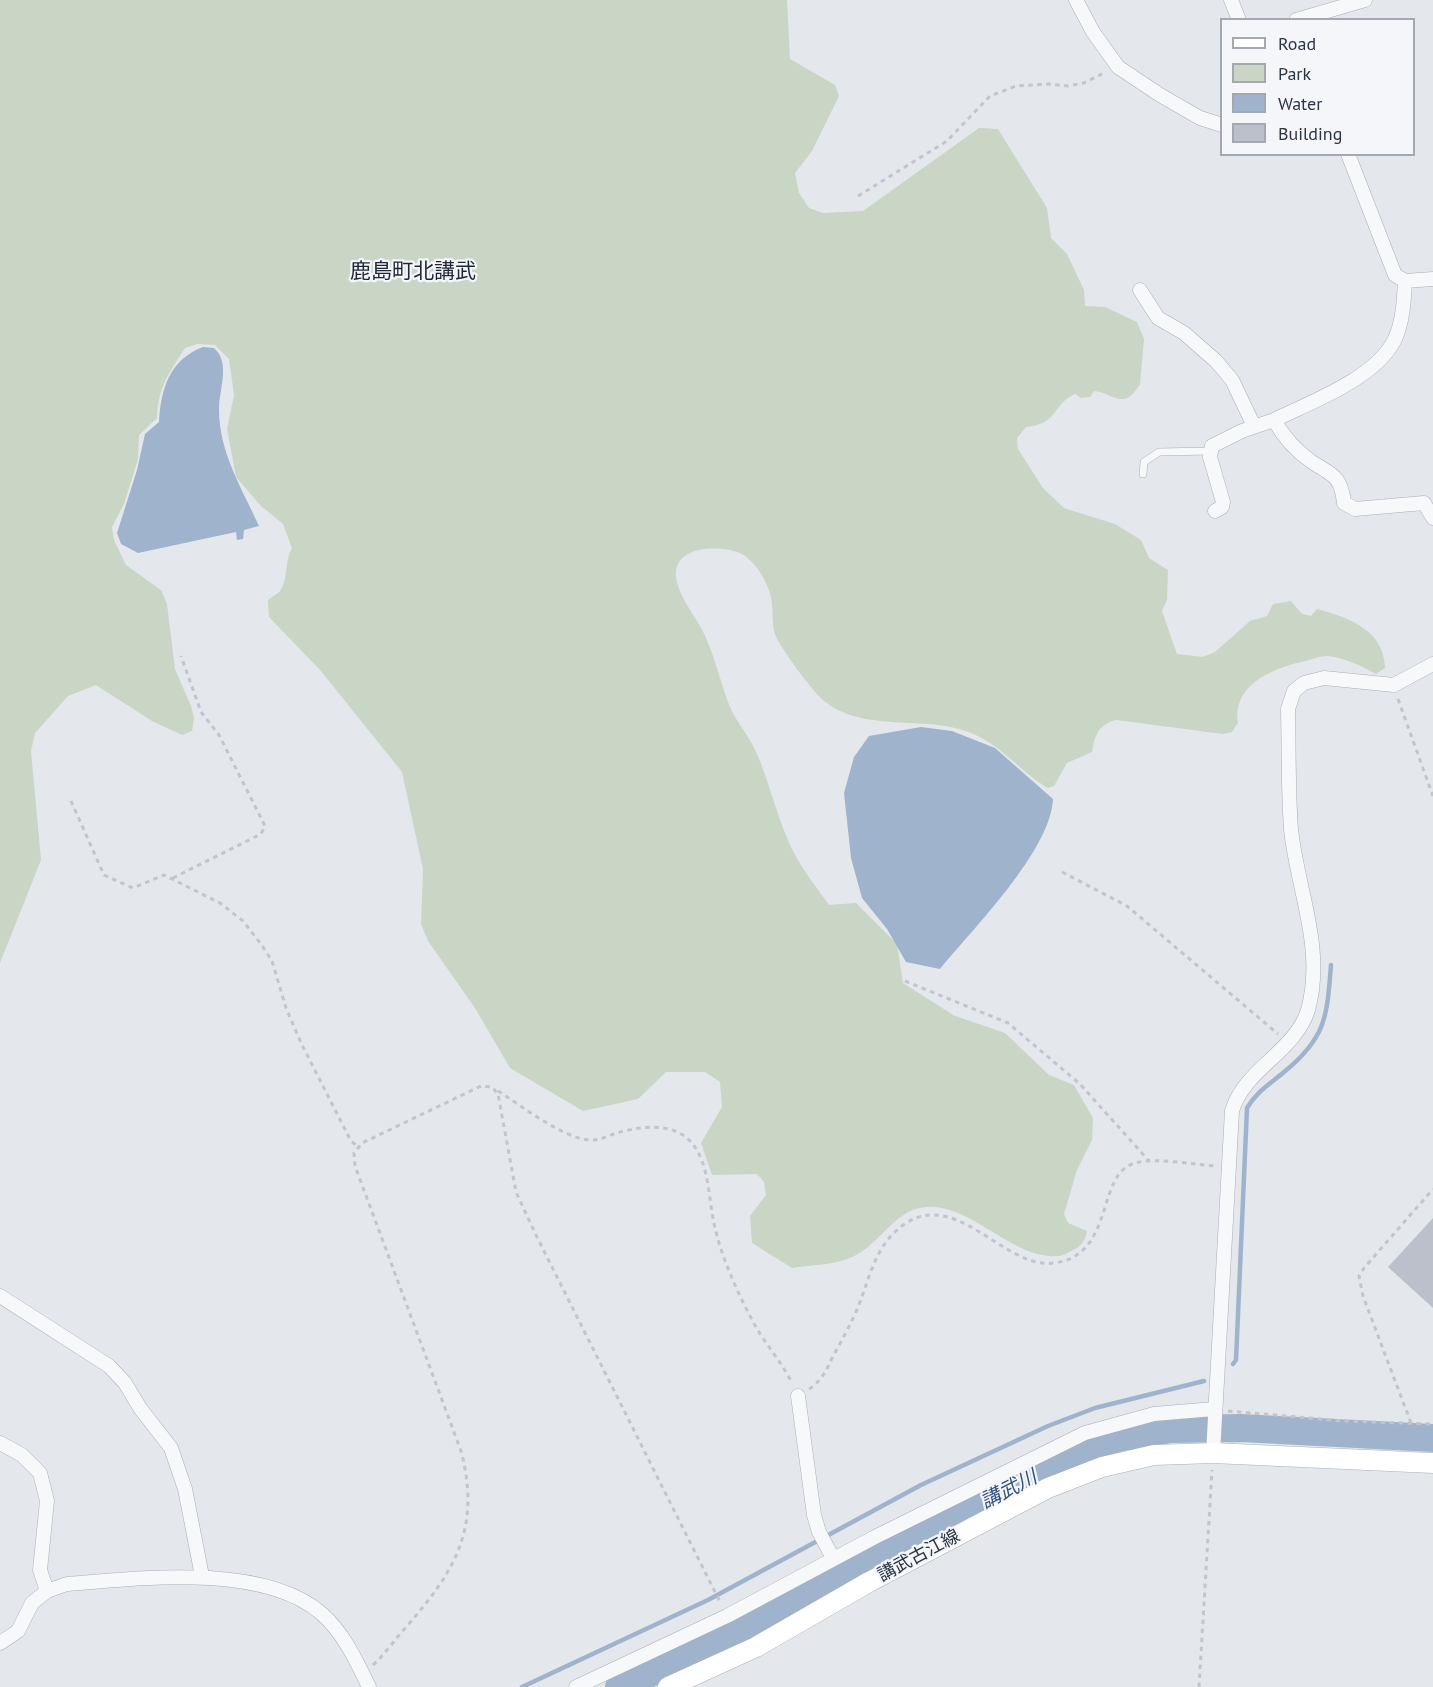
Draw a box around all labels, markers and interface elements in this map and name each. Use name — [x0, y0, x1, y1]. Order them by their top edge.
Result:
legend — [1220, 18, 1415, 156]
text: Road — [1278, 32, 1316, 55]
text: Park — [1278, 62, 1311, 85]
text: Water — [1278, 92, 1322, 115]
text: Building — [1278, 122, 1342, 145]
district label: 鹿島町北講武 — [350, 259, 476, 285]
water label: 講武川 — [977, 1466, 1041, 1514]
street label: 講武古江線 — [874, 1525, 964, 1587]

